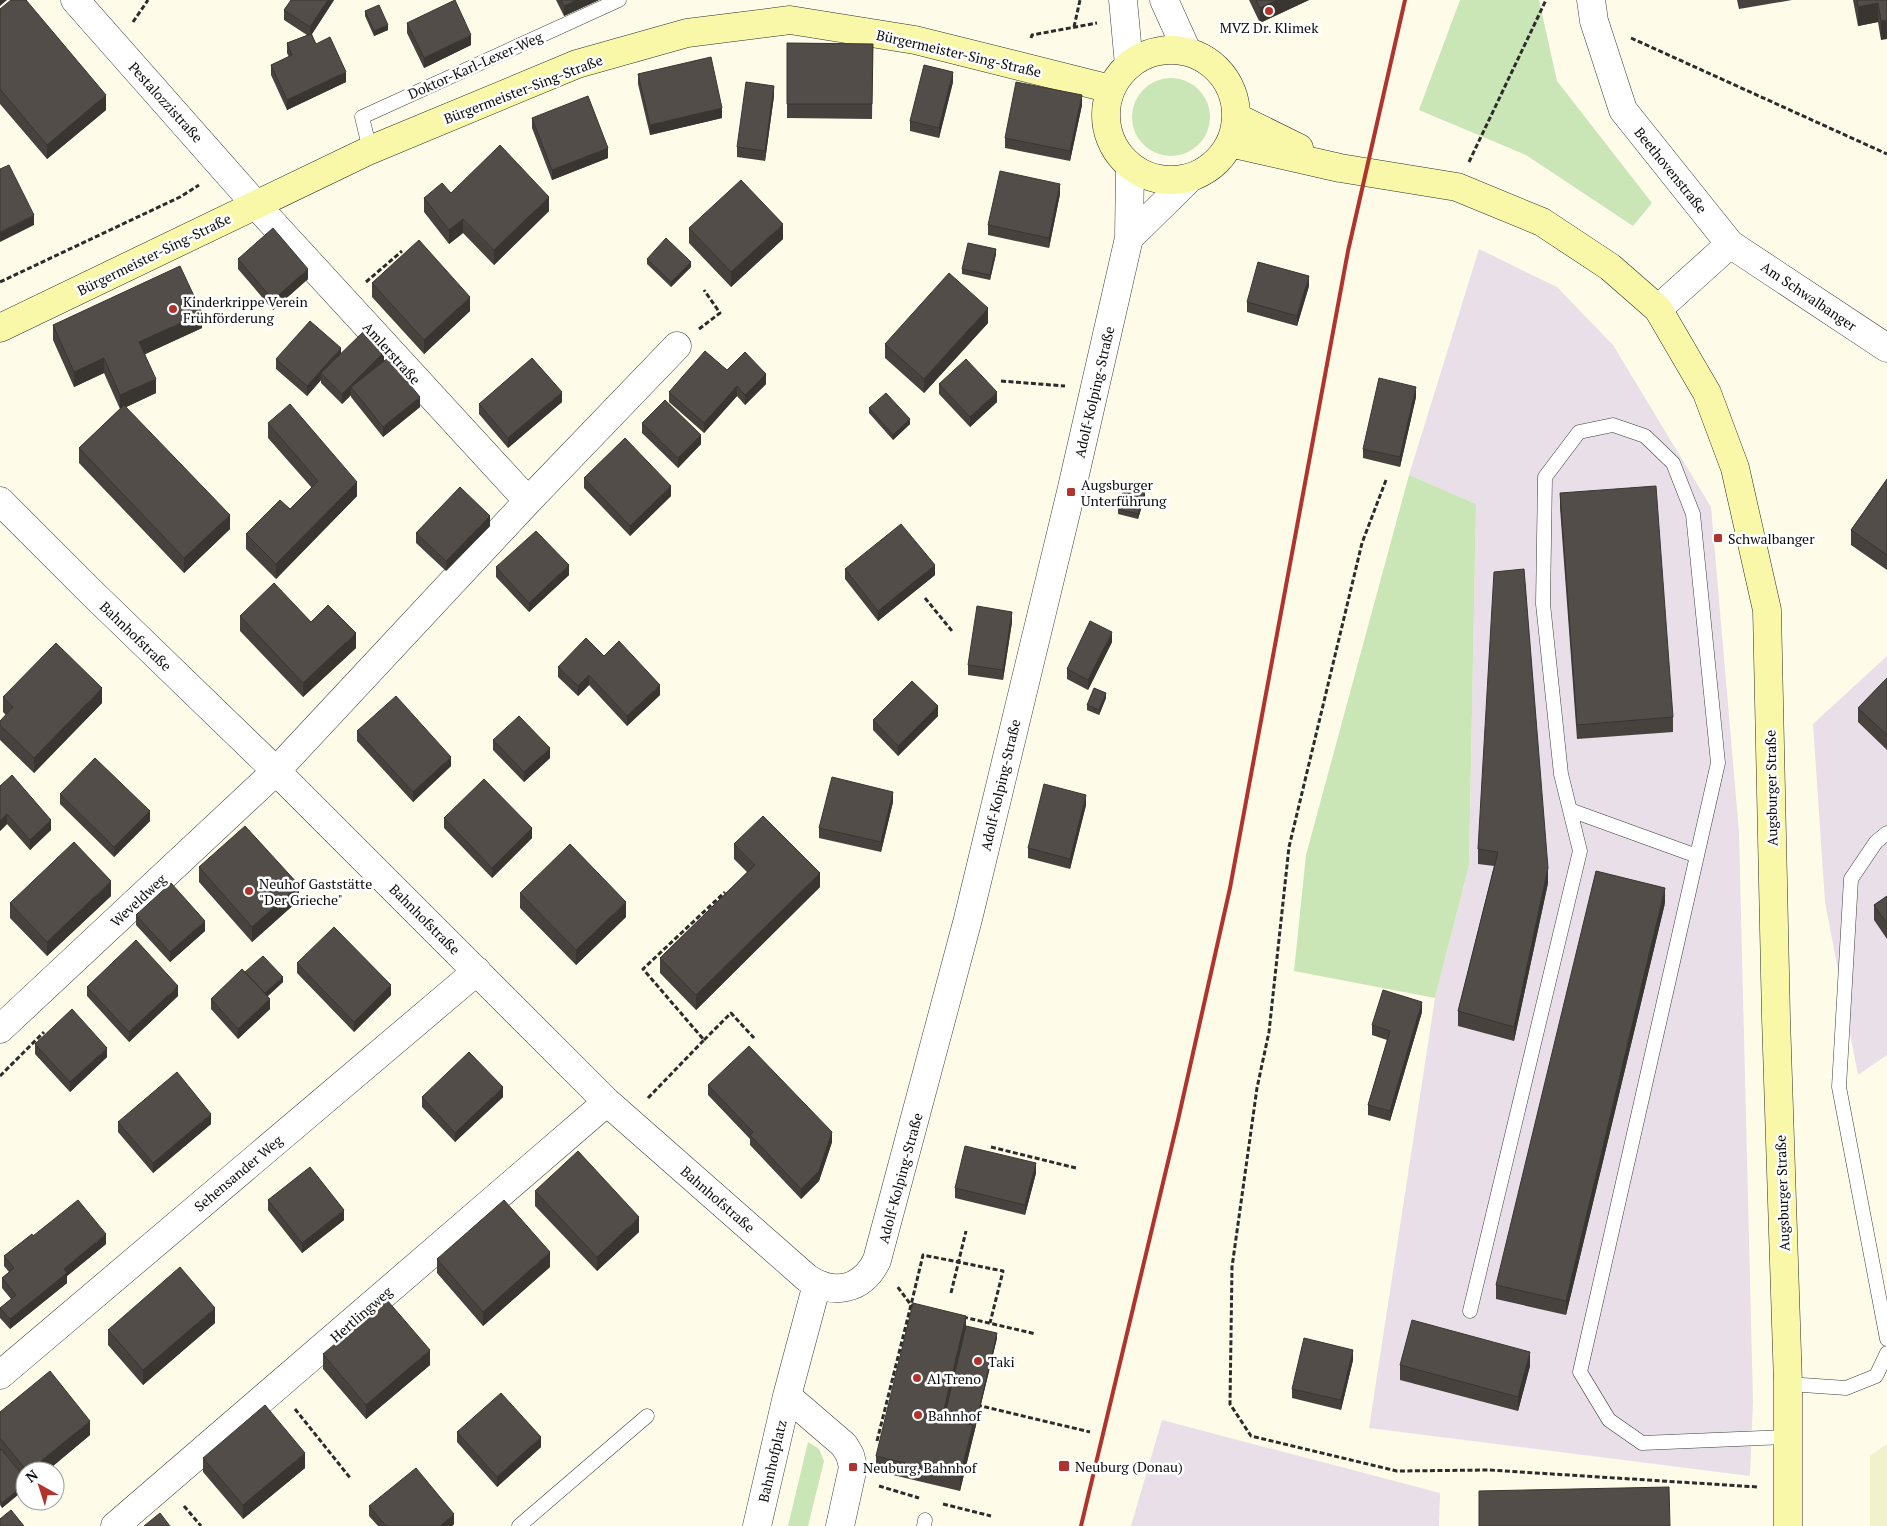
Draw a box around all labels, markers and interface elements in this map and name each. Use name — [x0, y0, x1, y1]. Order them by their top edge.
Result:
marker: MVZ Dr. Klimek — [1263, 5, 1275, 17]
place label: MVZ Dr. Klimek — [1220, 18, 1319, 37]
street label: Bürgermeister-Sing-Straße — [875, 25, 1043, 81]
street label: Doktor-Karl-Lexer-Weg — [405, 26, 546, 103]
street label: Bürgermeister-Sing-Straße — [441, 50, 605, 128]
street label: Pestalozzistraße — [125, 58, 207, 146]
street label: Beethovenstraße — [1630, 123, 1712, 217]
street label: Bürgermeister-Sing-Straße — [74, 208, 234, 300]
street label: Am Schwalbanger — [1757, 257, 1861, 335]
place label: Kinderkrippe Verein Frühförderung — [183, 292, 308, 327]
marker: Kinderkrippe Verein Frühförderung — [167, 303, 179, 315]
street label: Amlerstraße — [359, 318, 425, 388]
street label: Adolf-Kolping-Straße — [1070, 324, 1118, 460]
place label: Augsburger Unterführung — [1081, 475, 1167, 510]
marker: Augsburger Unterführung — [1065, 486, 1077, 498]
place label: Schwalbanger — [1728, 529, 1815, 548]
marker: Schwalbanger — [1712, 532, 1724, 544]
street label: Bahnhofstraße — [96, 597, 176, 675]
street label: Adolf-Kolping-Straße — [976, 717, 1024, 853]
street label: Augsburger Straße — [1760, 730, 1782, 846]
street label: Weveldweg — [106, 869, 170, 931]
place label: Neuhof Gaststätte "Der Grieche" — [259, 874, 372, 909]
street label: Bahnhofstraße — [386, 880, 464, 958]
marker: Neuhof Gaststätte "Der Grieche" — [243, 885, 255, 897]
street label: Adolf-Kolping-Straße — [873, 1110, 927, 1246]
street label: Sehensander Weg — [190, 1130, 287, 1216]
street label: Augsburger Straße — [1770, 1135, 1794, 1251]
street label: Bahnhofstraße — [677, 1161, 759, 1237]
street label: Hertlingweg — [326, 1281, 397, 1346]
place label: Taki — [988, 1352, 1015, 1371]
marker: Taki — [972, 1355, 984, 1367]
place label: Al Treno — [927, 1369, 981, 1388]
marker: Al Treno — [911, 1372, 923, 1384]
place label: Bahnhof — [928, 1406, 982, 1425]
marker: Bahnhof — [912, 1409, 924, 1421]
street label: Bahnhofplatz — [753, 1418, 791, 1504]
place label: Neuburg (Donau) — [1075, 1457, 1183, 1476]
place label: Neuburg, Bahnhof — [863, 1458, 978, 1477]
marker: Neuburg (Donau) — [1057, 1459, 1071, 1473]
north arrow — [15, 1461, 65, 1511]
marker: Neuburg, Bahnhof — [847, 1461, 859, 1473]
text: N — [21, 1465, 42, 1486]

